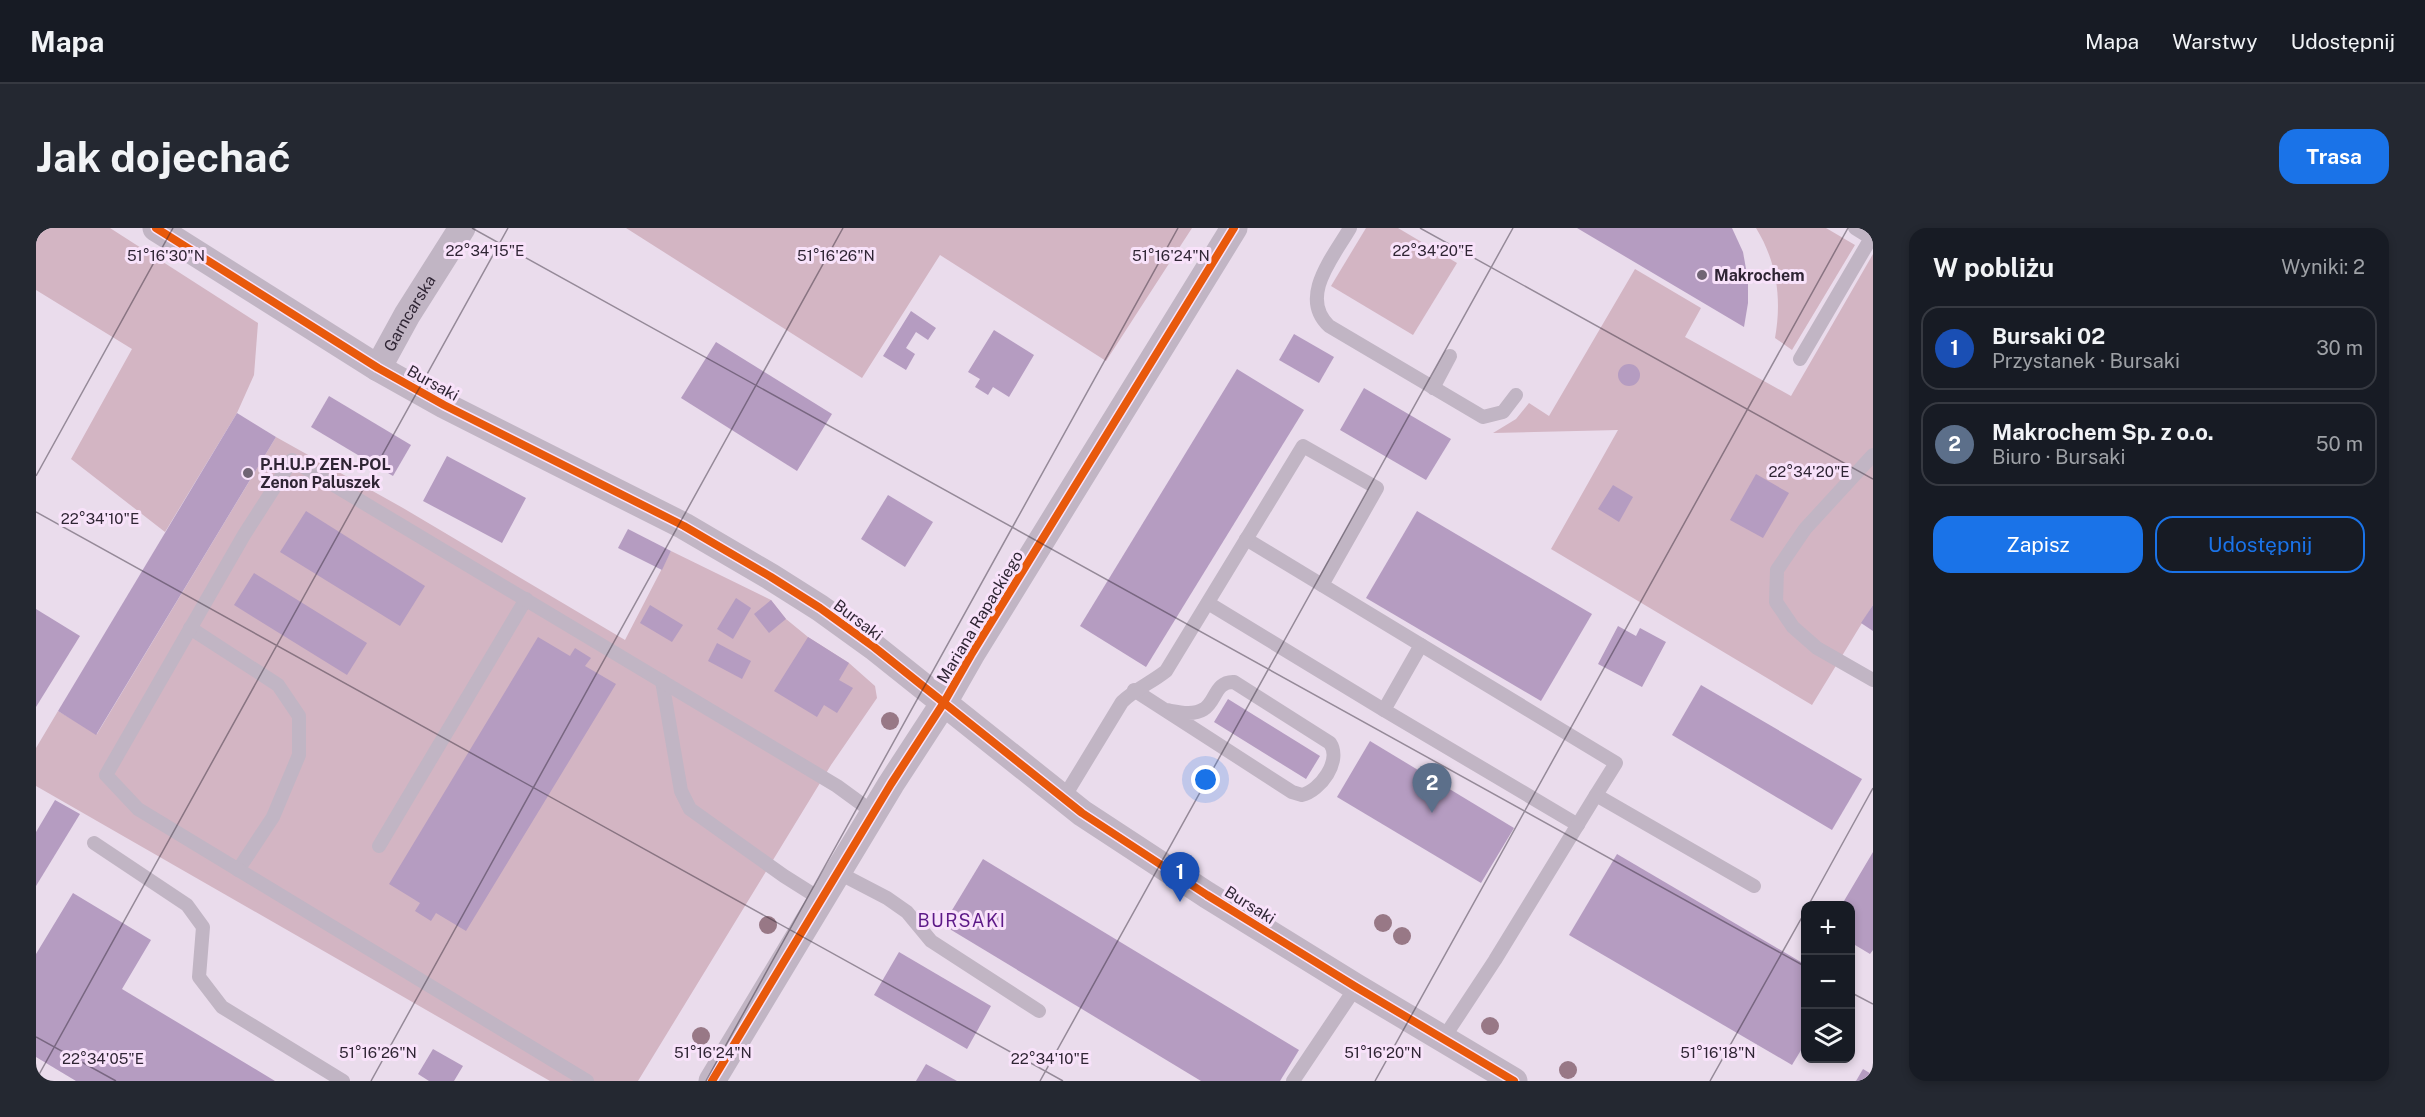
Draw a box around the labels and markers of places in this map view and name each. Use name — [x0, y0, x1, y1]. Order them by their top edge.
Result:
place label: Makrochem — [1714, 266, 1805, 285]
marker: Makrochem — [1695, 268, 1709, 282]
place label: P.H.U.P ZEN-POL Zenon Paluszek — [260, 455, 391, 492]
marker: P.H.U.P ZEN-POL Zenon Paluszek — [241, 466, 255, 480]
pin: 2 — [1412, 764, 1452, 813]
pin: 1 — [1160, 852, 1200, 902]

